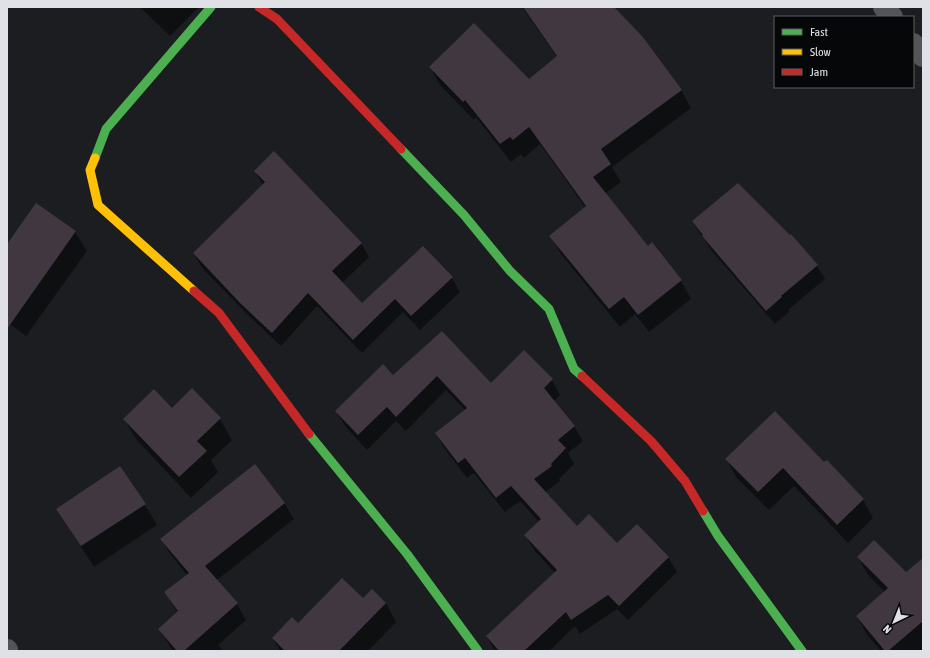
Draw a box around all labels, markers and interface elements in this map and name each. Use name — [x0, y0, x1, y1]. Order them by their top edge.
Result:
legend — [774, 16, 914, 88]
text: Fast — [810, 25, 828, 39]
text: Slow — [810, 45, 831, 59]
text: Jam — [810, 65, 828, 79]
north arrow — [874, 602, 914, 642]
text: N — [881, 623, 894, 636]

